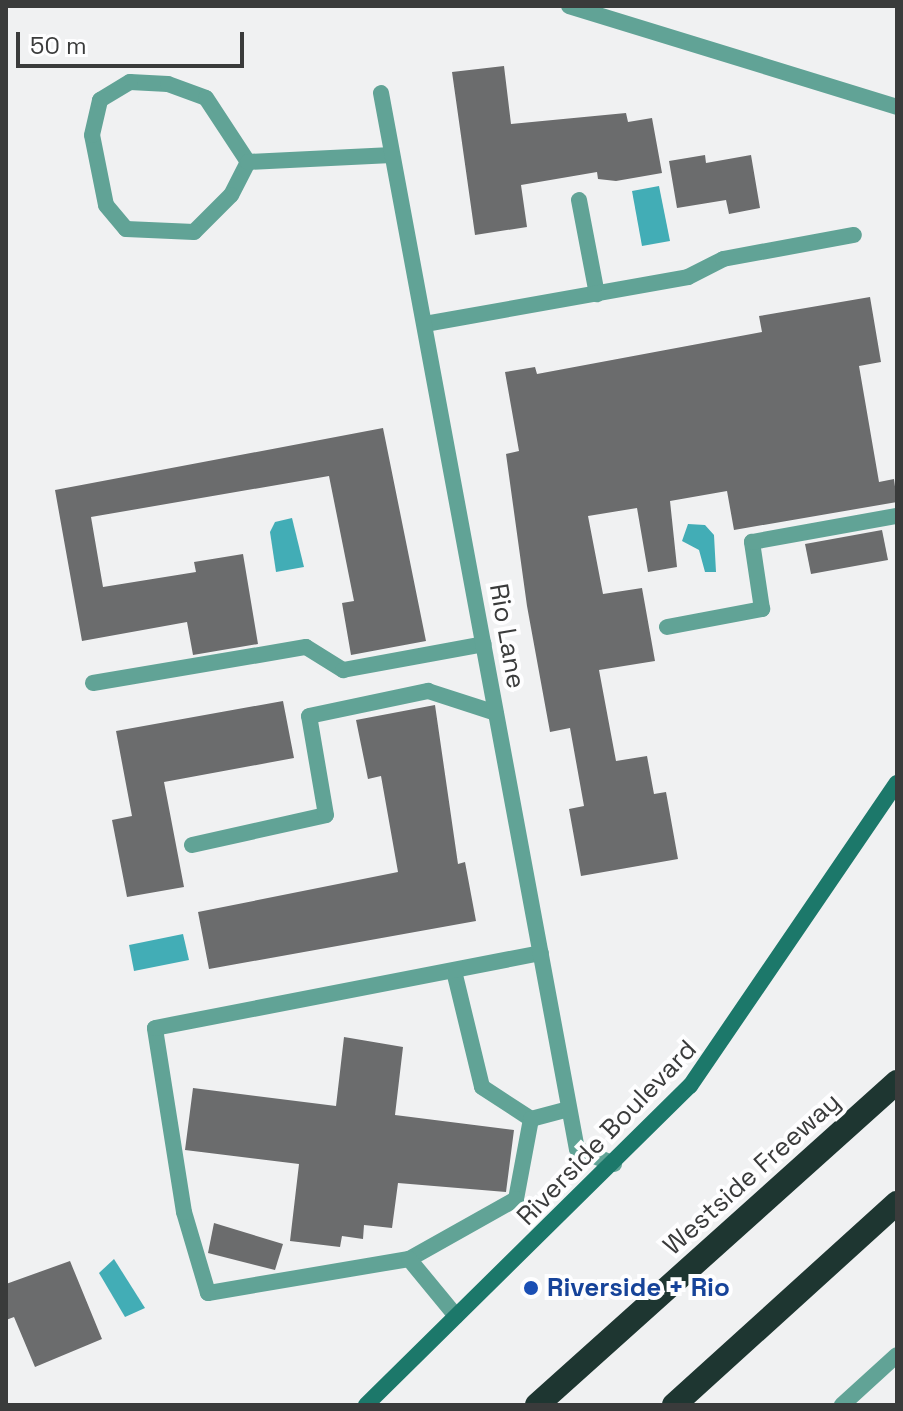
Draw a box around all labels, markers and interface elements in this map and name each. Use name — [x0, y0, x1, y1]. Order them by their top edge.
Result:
scale bar — [20, 16, 248, 66]
text: 50 m — [30, 30, 87, 61]
street label: Rio Lane — [482, 581, 532, 691]
street label: Riverside Boulevard — [511, 1034, 703, 1232]
street label: Westside Freeway — [657, 1086, 847, 1262]
place label: Riverside + Rio — [547, 1272, 730, 1304]
marker: Riverside + Rio — [522, 1279, 540, 1297]

